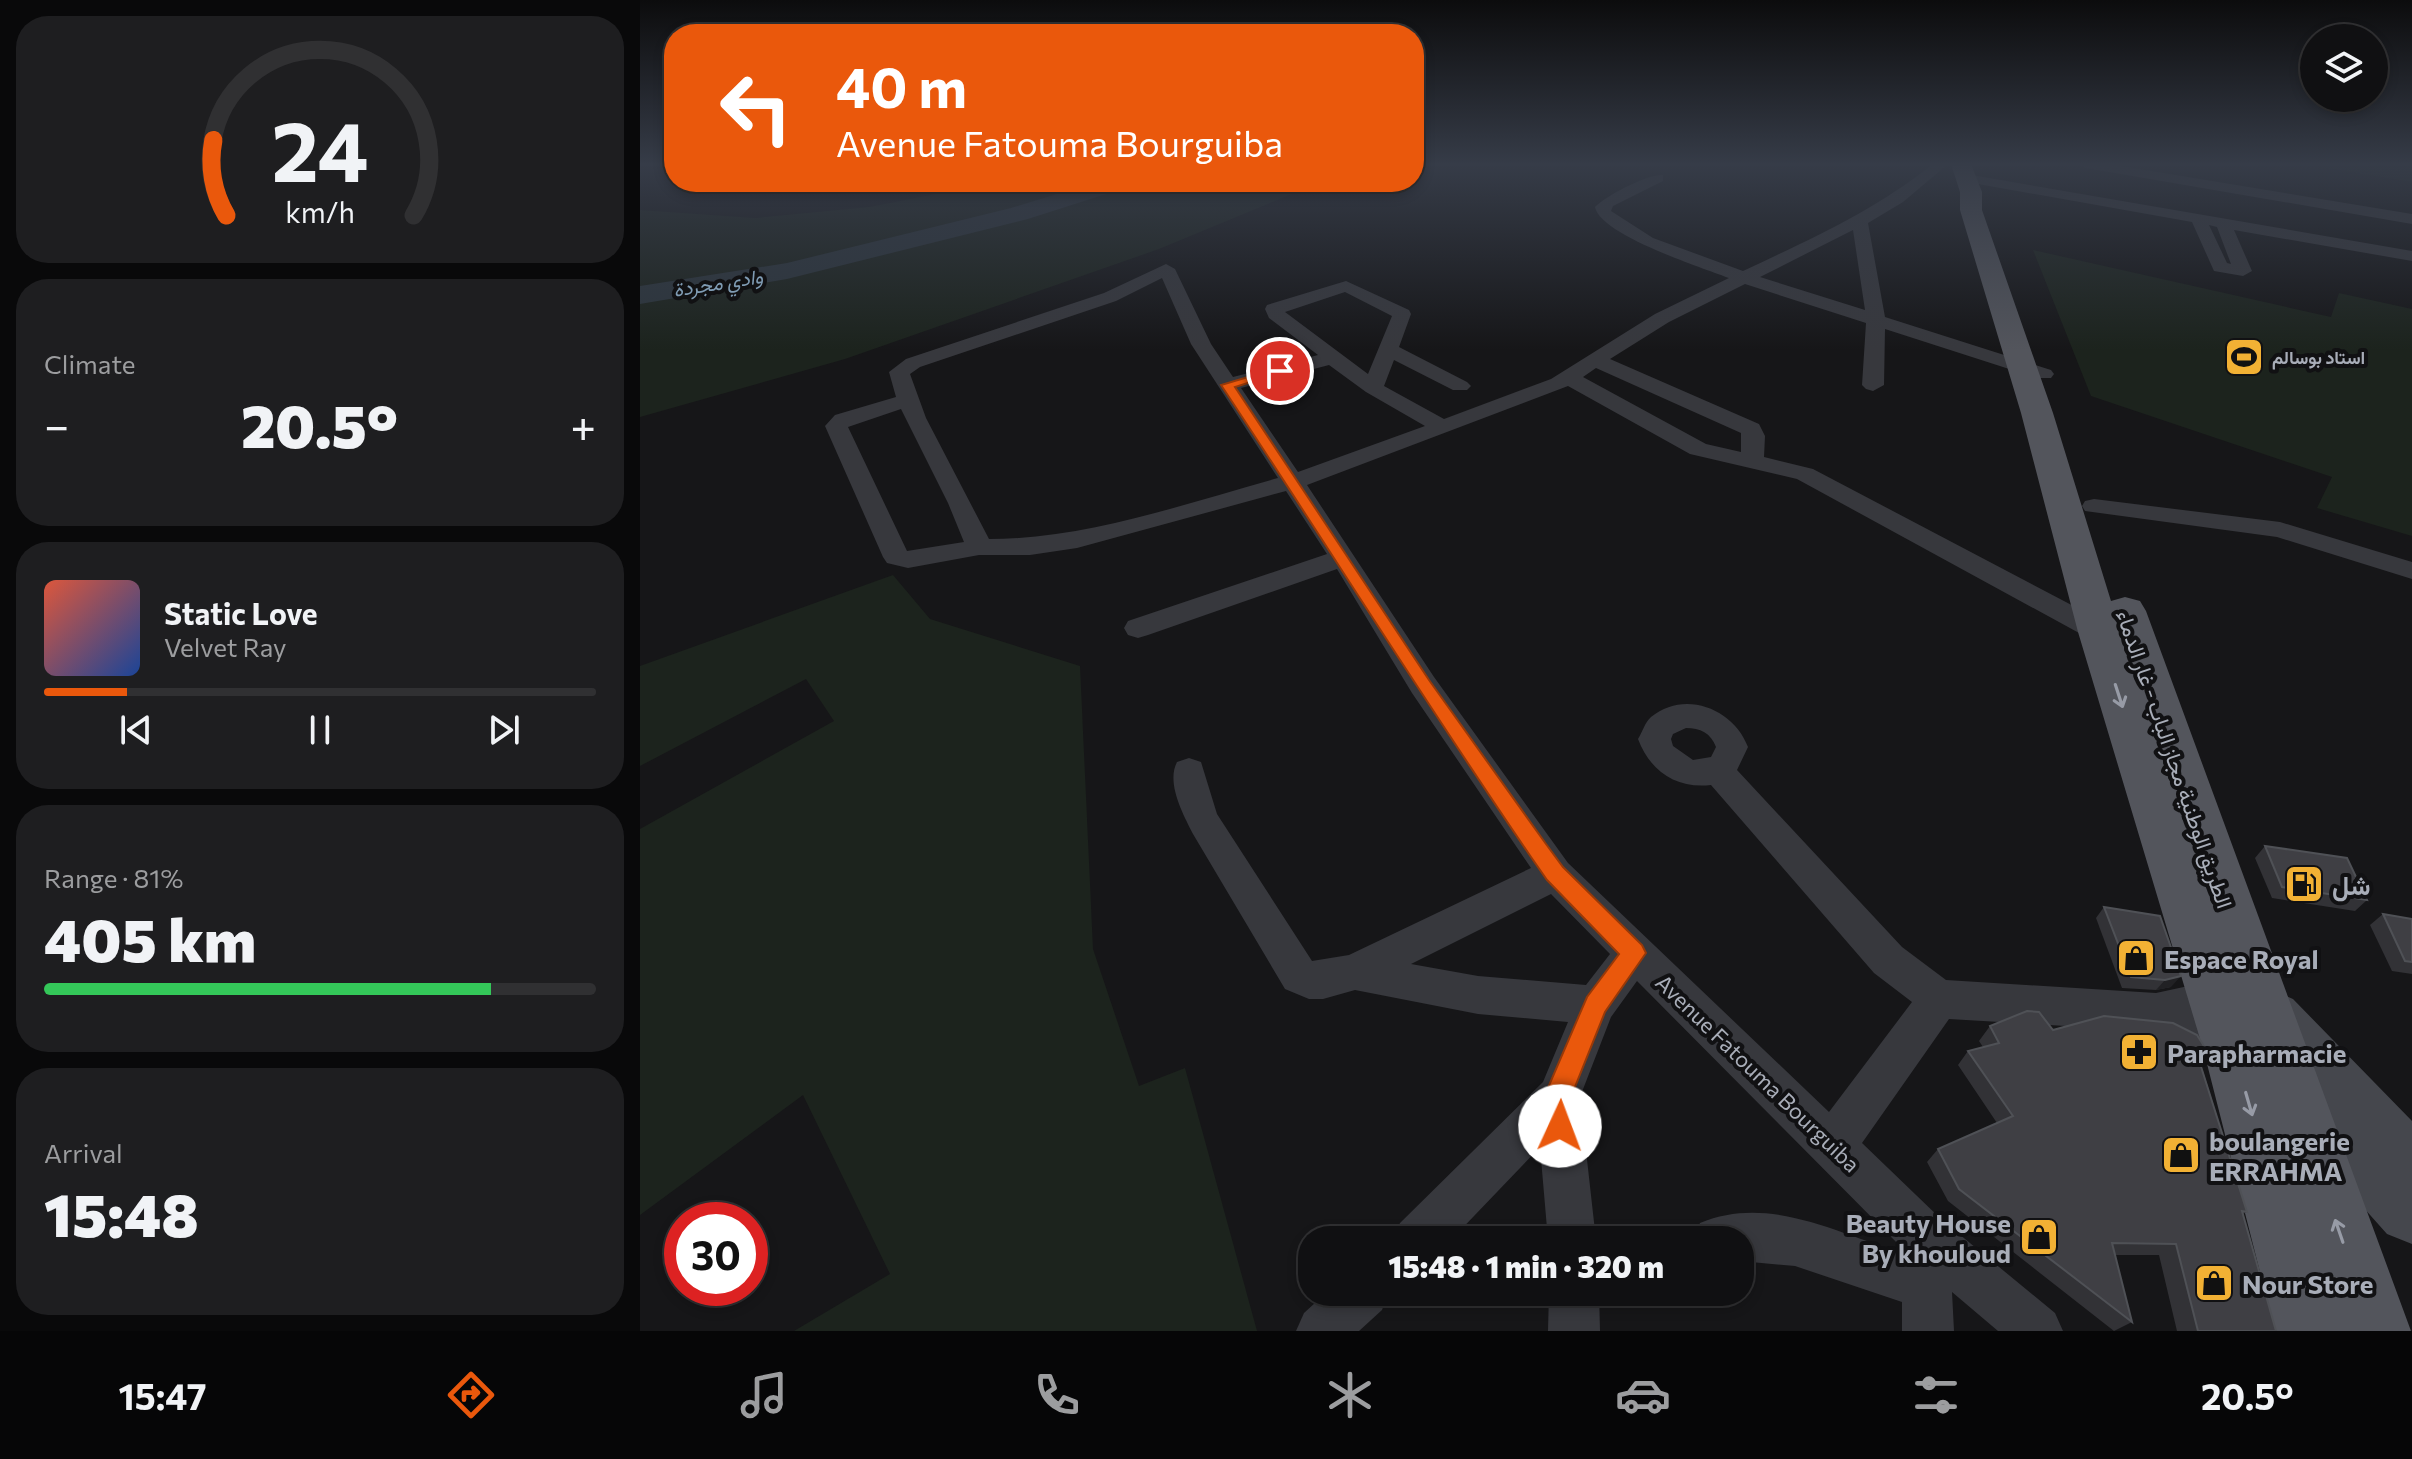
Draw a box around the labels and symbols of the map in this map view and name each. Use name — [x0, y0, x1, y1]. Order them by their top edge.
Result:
water label: وادي مجردة — [671, 263, 765, 306]
sports icon: استاد بوسالم — [2223, 336, 2265, 378]
pin — [1246, 337, 1314, 405]
place label: استاد بوسالم — [2272, 346, 2365, 370]
street label: الطريق الوطنية مجاز الباب - غار الدماء — [2110, 606, 2239, 912]
one-way arrow — [2112, 683, 2127, 709]
fuel station icon: شل — [2283, 863, 2325, 905]
place label: شل — [2332, 869, 2370, 902]
shop icon: Espace Royal — [2115, 937, 2157, 979]
place label: Espace Royal — [2164, 943, 2319, 974]
street label: Avenue Fatouma Bourguiba — [1650, 968, 1866, 1178]
pharmacy icon: Parapharmacie — [2118, 1031, 2160, 1073]
place label: Parapharmacie — [2167, 1037, 2347, 1068]
position arrow — [1518, 1084, 1602, 1168]
one-way arrow — [2243, 1090, 2258, 1116]
place label: boulangerie ERRAHMA — [2209, 1125, 2350, 1186]
shop icon: boulangerie ERRAHMA — [2160, 1134, 2202, 1176]
speed limit sign: 30 — [664, 1202, 768, 1306]
place label: Beauty House By khouloud — [1846, 1207, 2011, 1268]
shop icon: Beauty House By khouloud — [2018, 1216, 2060, 1258]
one-way arrow — [2330, 1218, 2345, 1243]
shop icon: Nour Store — [2193, 1262, 2235, 1304]
place label: Nour Store — [2242, 1268, 2373, 1299]

